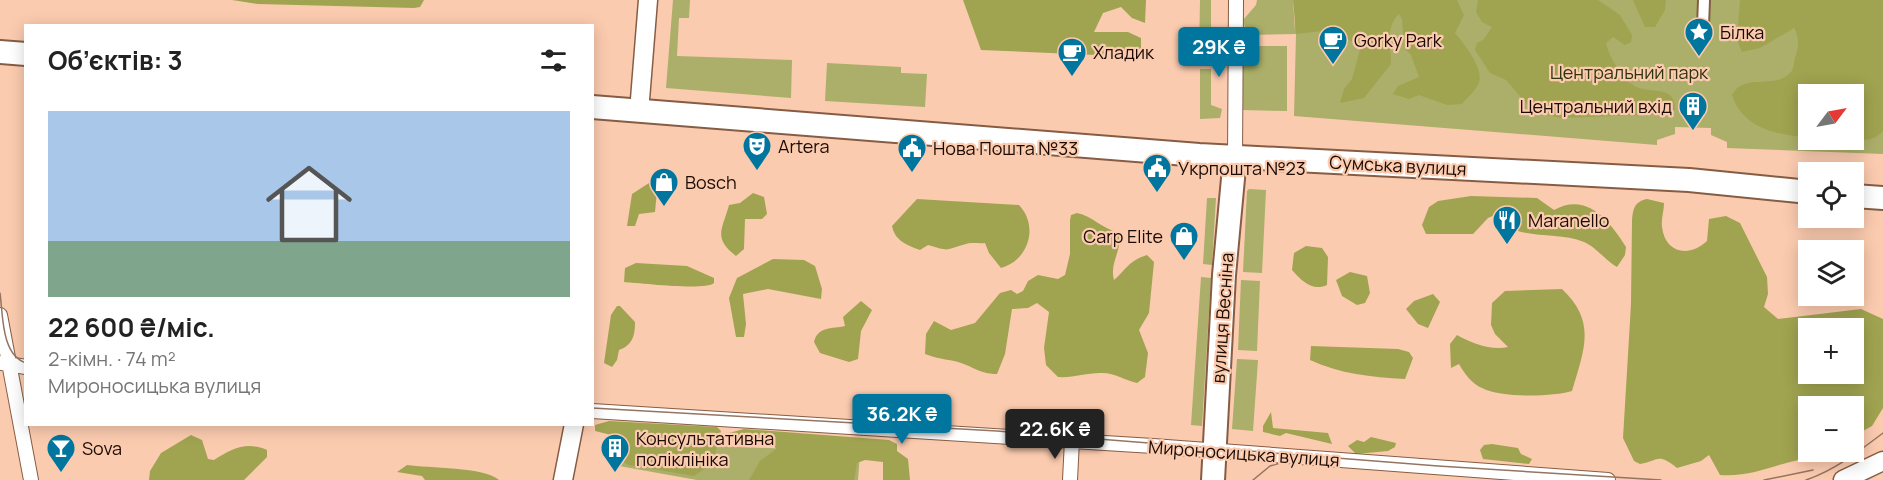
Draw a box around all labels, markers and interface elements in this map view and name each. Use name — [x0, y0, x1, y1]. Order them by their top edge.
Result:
place icon: Білка — [1683, 16, 1715, 58]
place label: Білка — [1720, 20, 1764, 44]
cafe icon: Gorky Park — [1317, 24, 1349, 66]
pin: 29K ₴ — [1177, 27, 1261, 78]
place label: Gorky Park — [1354, 28, 1443, 52]
text: 29K ₴ — [1192, 33, 1246, 60]
cafe icon: Хладик — [1056, 36, 1088, 78]
place label: Хладик — [1093, 40, 1155, 64]
text: Об’єктів: 3 — [48, 42, 183, 78]
icon: filters — [537, 44, 570, 77]
park label: Центральний парк — [1550, 60, 1709, 84]
north arrow — [1798, 84, 1864, 150]
map controls — [1798, 84, 1864, 462]
building icon: Центральний вхід — [1677, 90, 1709, 132]
place label: Центральний вхід — [1520, 94, 1672, 118]
theatre icon: Artera — [741, 130, 773, 172]
public building icon: Нова Пошта №33 — [896, 132, 928, 174]
place label: Artera — [778, 134, 829, 158]
place label: Нова Пошта №33 — [933, 136, 1078, 160]
street label: Сумська вулиця — [1329, 149, 1467, 181]
icon: home — [255, 150, 363, 258]
public building icon: Укрпошта №23 — [1141, 152, 1173, 194]
place label: Укрпошта №23 — [1178, 156, 1306, 180]
button: locate — [1798, 162, 1864, 228]
shop icon: Bosch — [648, 166, 680, 208]
place label: Bosch — [685, 170, 737, 194]
restaurant icon: Maranello — [1491, 204, 1523, 246]
place label: Maranello — [1528, 208, 1609, 232]
shop icon: Carp Elite — [1168, 220, 1200, 262]
place label: Carp Elite — [1083, 224, 1163, 248]
button: layers — [1798, 240, 1864, 306]
street label: вулиця Весніна — [1205, 252, 1239, 384]
text: 22 600 ₴/міс. — [48, 309, 215, 345]
button: + — [1798, 318, 1864, 384]
text: 2-кімн. · 74 m² — [48, 345, 176, 372]
text: Мироносицька вулиця — [48, 372, 261, 399]
pin: 36.2K ₴ — [847, 394, 957, 445]
button: − — [1798, 396, 1864, 462]
text: 36.2K ₴ — [866, 400, 938, 427]
pin: 22.6K ₴ — [1000, 409, 1110, 460]
text: 22.6K ₴ — [1019, 415, 1091, 442]
place label: Консультативна поліклініка — [636, 426, 774, 471]
bar icon: Sova — [45, 432, 77, 474]
building icon: Консультативна поліклініка — [599, 432, 631, 474]
street label: Мироносицька вулиця — [1147, 434, 1341, 472]
place label: Sova — [82, 436, 122, 460]

